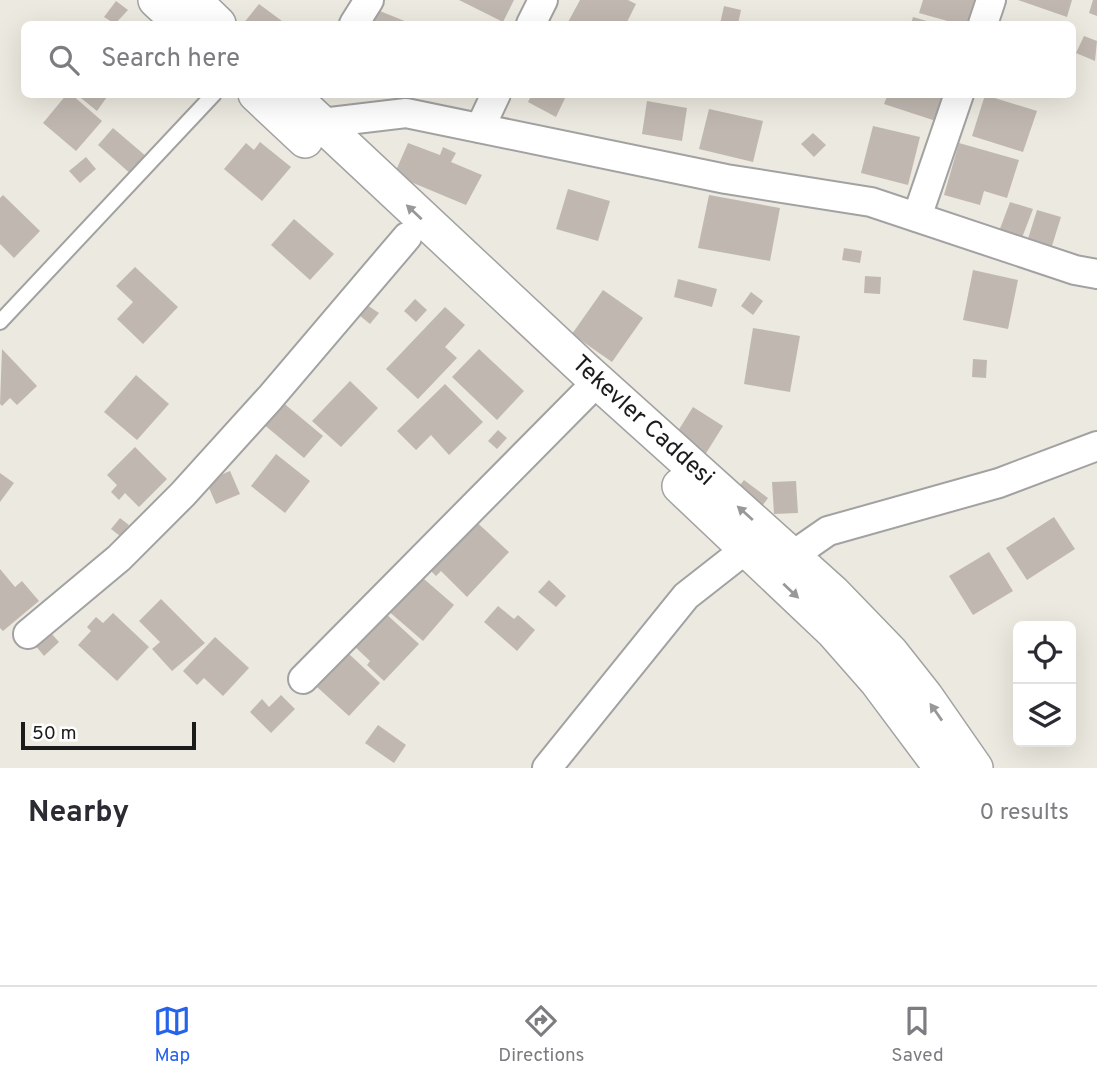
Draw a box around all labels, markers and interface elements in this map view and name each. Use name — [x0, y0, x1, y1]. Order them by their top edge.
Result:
search box — [21, 21, 1076, 98]
icon: search — [45, 41, 83, 79]
text: Search here — [101, 43, 240, 76]
one-way arrow — [406, 204, 423, 220]
street label: Tekevler Caddesi — [565, 350, 720, 493]
one-way arrow — [737, 506, 754, 522]
one-way arrow — [782, 583, 800, 599]
map controls — [1013, 621, 1076, 747]
button: locate — [1013, 621, 1076, 684]
button: layers — [1013, 684, 1076, 747]
one-way arrow — [929, 703, 943, 721]
scale bar — [21, 719, 196, 751]
text: 50 m — [32, 722, 77, 746]
text: Nearby — [28, 795, 129, 832]
text: 0 results — [980, 799, 1069, 828]
tab: Map — [153, 1002, 191, 1068]
tab: Directions — [498, 1002, 585, 1068]
tab: Saved — [891, 1002, 944, 1068]

